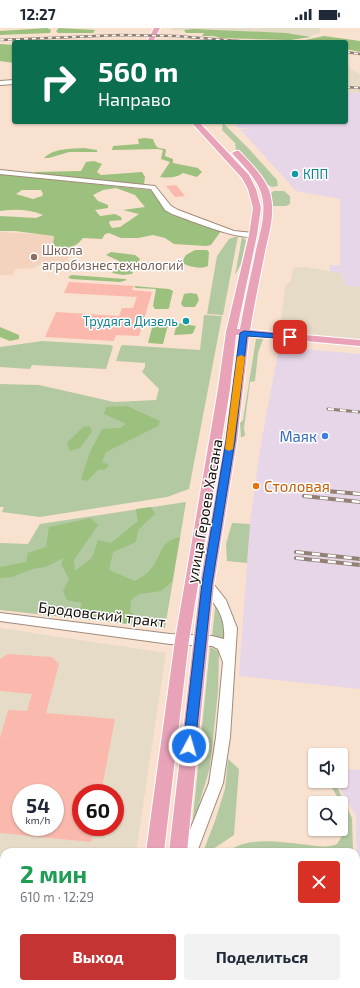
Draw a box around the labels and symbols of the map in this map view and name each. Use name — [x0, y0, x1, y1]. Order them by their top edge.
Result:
place label: КПП — [303, 166, 328, 182]
marker: КПП — [290, 169, 300, 179]
place label: Школа агробизнестехнологий — [42, 242, 184, 273]
marker: Школа агробизнестехнологий — [29, 252, 39, 262]
place label: Трудяга Дизель — [83, 313, 178, 329]
marker: Трудяга Дизель — [181, 316, 191, 326]
pin — [273, 320, 307, 354]
place label: Маяк — [279, 427, 317, 445]
marker: Маяк — [320, 431, 330, 441]
street label: улица Героев Хасана — [182, 438, 227, 585]
place label: Столовая — [264, 477, 330, 495]
marker: Столовая — [251, 481, 261, 491]
street label: Бродовский тракт — [37, 597, 167, 631]
position arrow — [168, 725, 210, 767]
speed limit sign: 60 — [72, 784, 124, 836]

